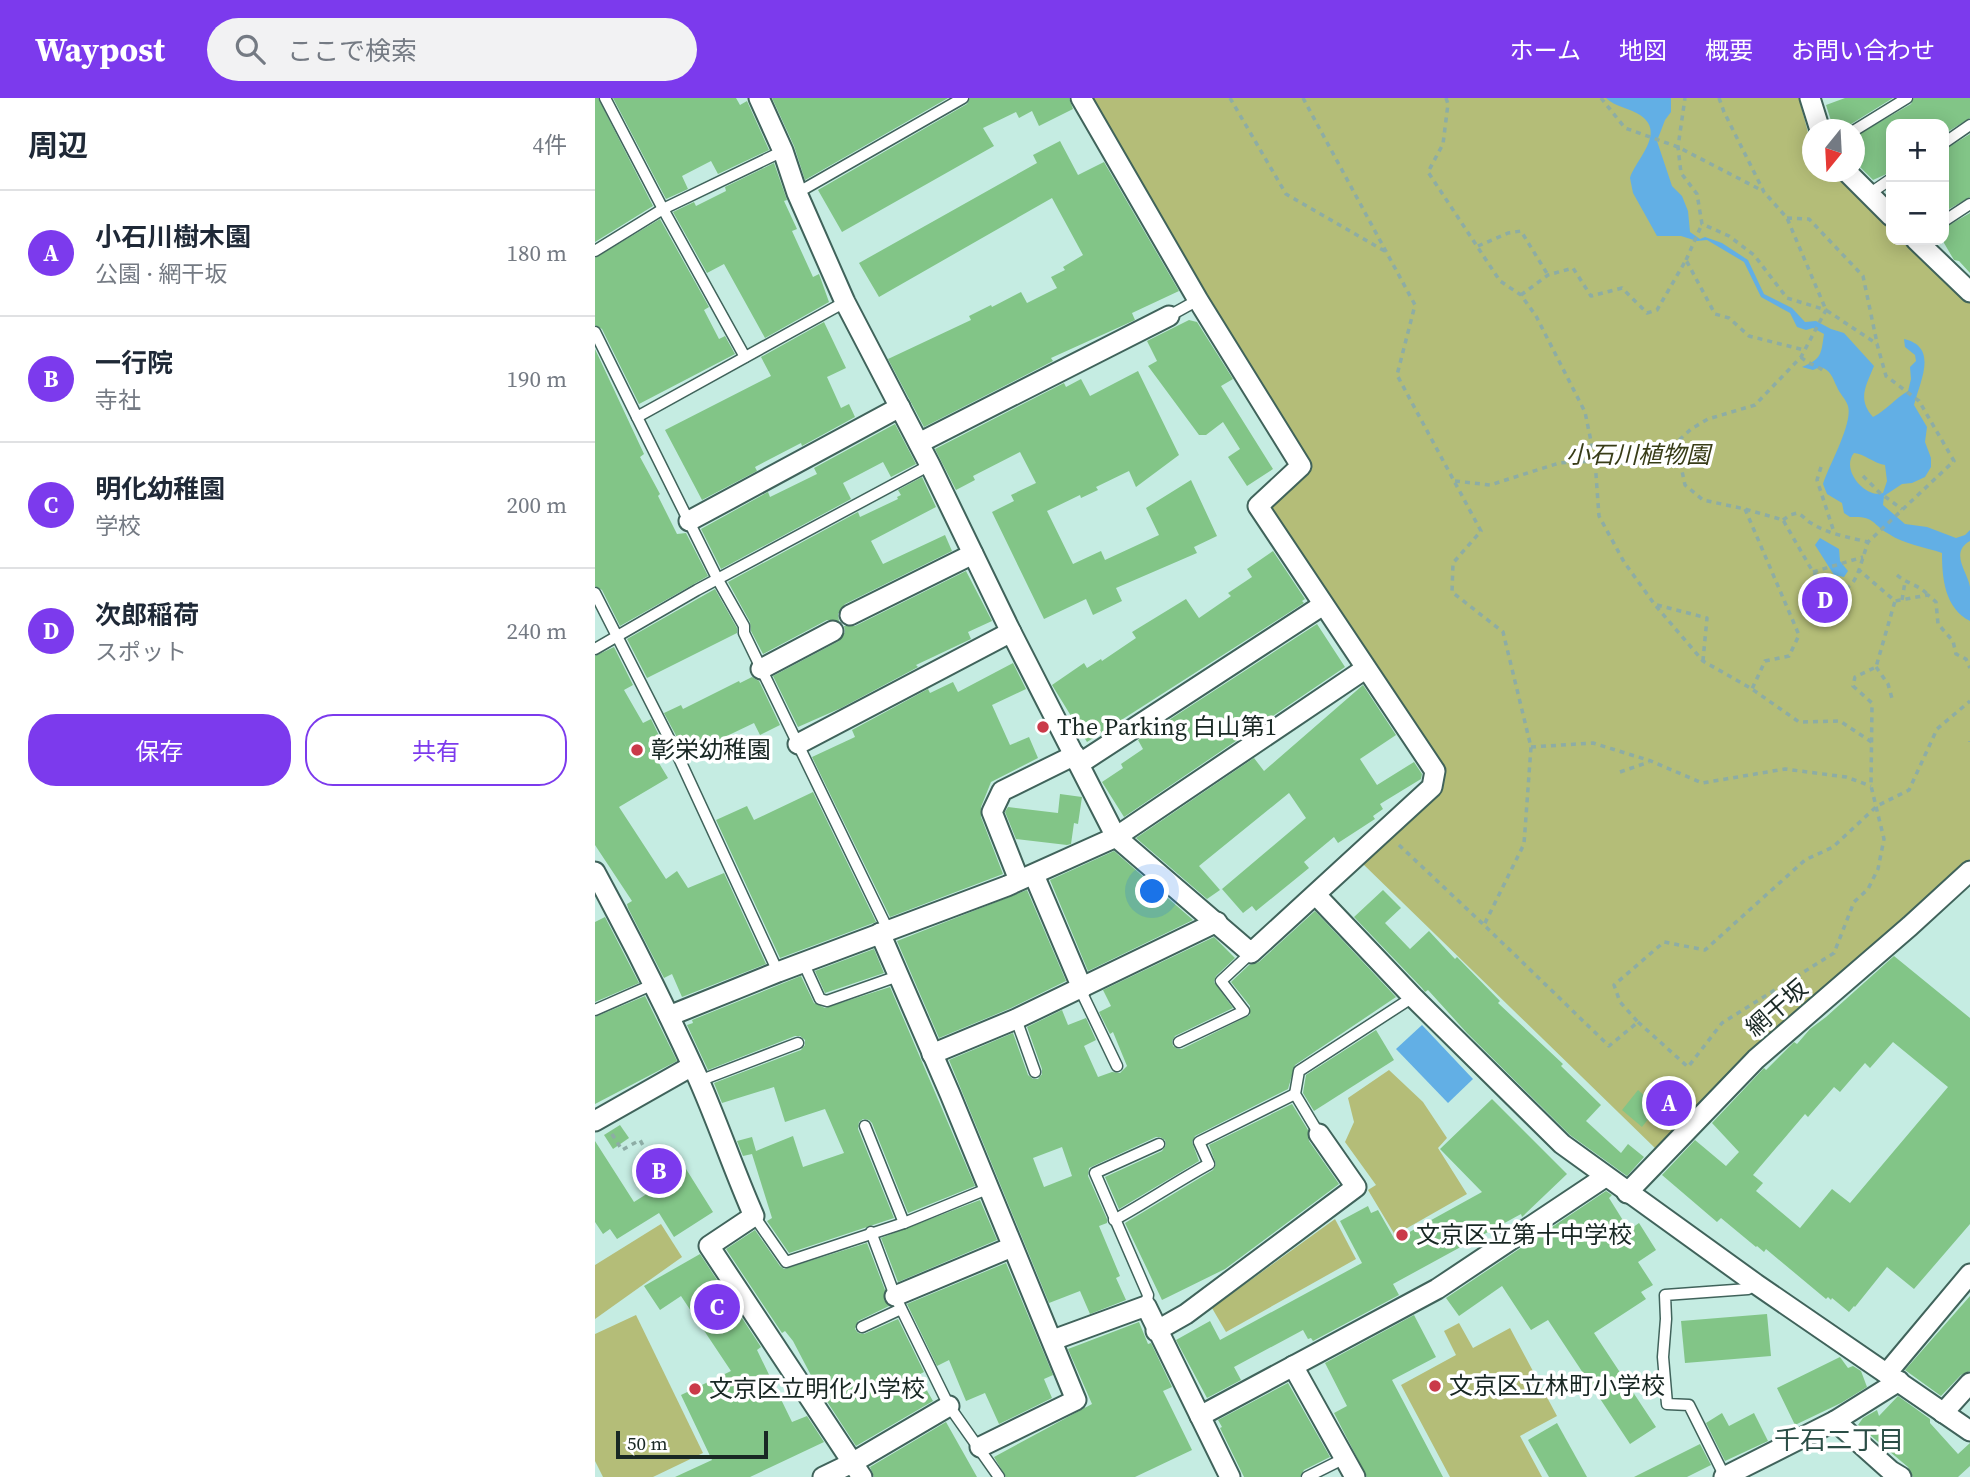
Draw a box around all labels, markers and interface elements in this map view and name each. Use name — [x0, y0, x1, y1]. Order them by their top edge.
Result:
search box — [207, 18, 697, 81]
text: Waypost — [35, 27, 165, 72]
icon: search — [231, 30, 269, 68]
text: ここで検索 — [287, 33, 417, 69]
text: ホーム — [1510, 34, 1581, 67]
text: 地図 — [1619, 34, 1667, 67]
text: 概要 — [1705, 34, 1753, 67]
text: お問い合わせ — [1791, 34, 1935, 67]
north arrow — [1802, 119, 1865, 182]
map controls — [1886, 119, 1949, 245]
button: + — [1886, 119, 1949, 182]
text: 周辺 — [28, 125, 88, 166]
text: 4件 — [533, 129, 567, 161]
button: − — [1886, 182, 1949, 245]
text: 小石川樹木園 — [95, 219, 251, 255]
text: A — [43, 237, 59, 269]
text: 180 m — [506, 237, 567, 269]
text: 公園 · 網干坂 — [95, 258, 228, 290]
text: 一行院 — [95, 345, 173, 381]
text: B — [44, 363, 58, 395]
text: 190 m — [506, 363, 567, 395]
text: 寺社 — [95, 384, 141, 416]
park label: 小石川植物園 — [1566, 438, 1713, 471]
text: 明化幼稚園 — [95, 471, 225, 507]
text: C — [44, 489, 58, 521]
text: 200 m — [506, 489, 567, 521]
text: 学校 — [95, 510, 141, 542]
pin: D — [1802, 574, 1848, 626]
text: 次郎稲荷 — [95, 597, 199, 633]
text: D — [43, 615, 59, 647]
text: 240 m — [506, 615, 567, 647]
text: スポット — [95, 636, 187, 668]
place label: The Parking 白山第1 — [1057, 710, 1277, 743]
button: 保存 — [28, 714, 291, 786]
button: 共有 — [305, 714, 567, 786]
marker: The Parking 白山第1 — [1035, 719, 1051, 735]
place label: 彰栄幼稚園 — [651, 733, 771, 766]
marker: 彰栄幼稚園 — [629, 742, 645, 758]
your location — [1135, 874, 1169, 908]
street label: 網干坂 — [1739, 972, 1815, 1044]
pin: A — [1646, 1077, 1692, 1129]
pin: B — [636, 1145, 682, 1197]
place label: 文京区立第十中学校 — [1416, 1218, 1632, 1251]
marker: 文京区立第十中学校 — [1394, 1227, 1410, 1243]
pin: C — [694, 1281, 740, 1333]
place label: 文京区立林町小学校 — [1449, 1369, 1665, 1402]
place label: 文京区立明化小学校 — [709, 1372, 925, 1405]
marker: 文京区立林町小学校 — [1427, 1378, 1443, 1394]
marker: 文京区立明化小学校 — [687, 1381, 703, 1397]
district label: 千石二丁目 — [1774, 1422, 1904, 1458]
scale bar — [616, 1428, 768, 1460]
text: 50 m — [627, 1430, 668, 1456]

